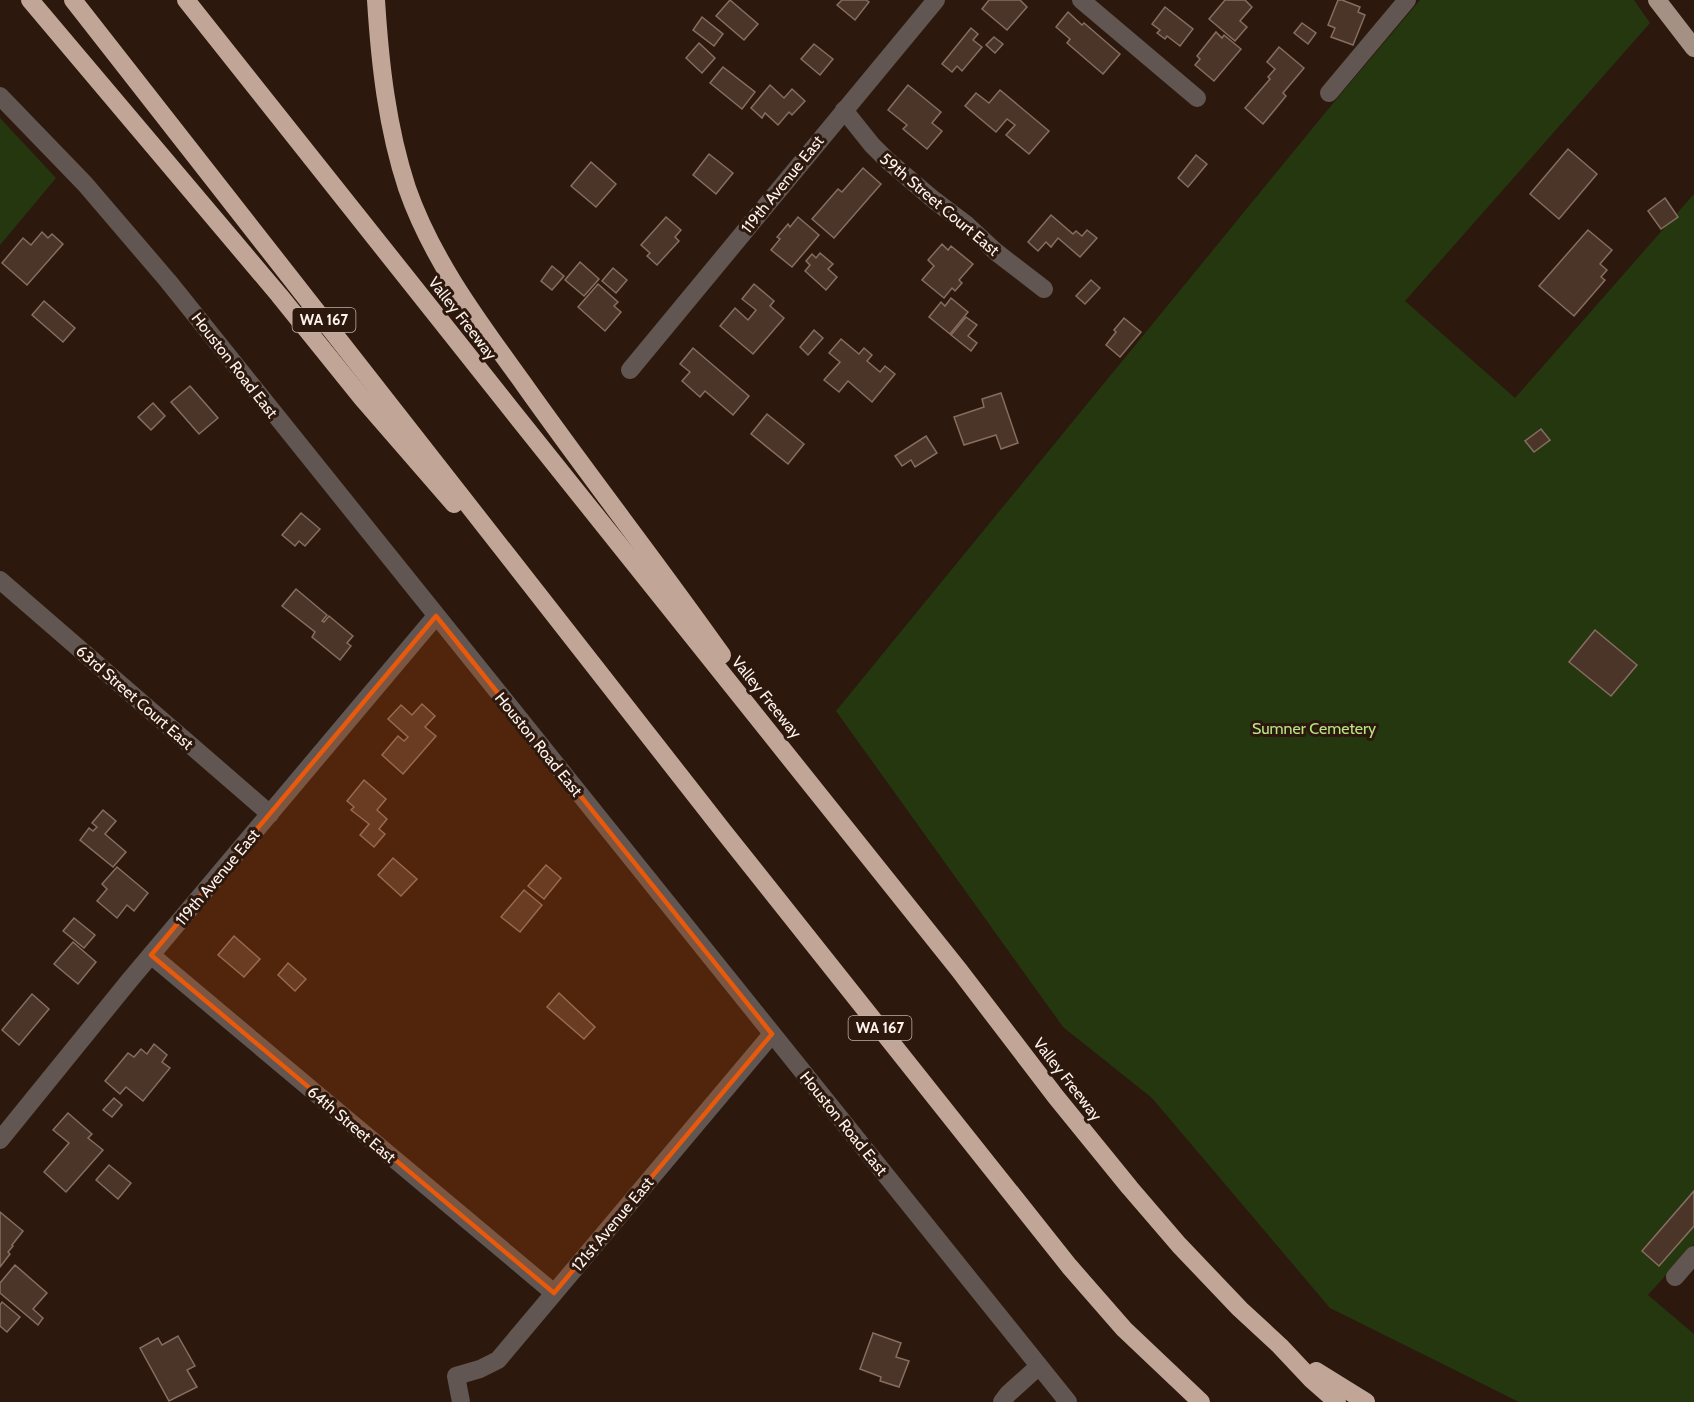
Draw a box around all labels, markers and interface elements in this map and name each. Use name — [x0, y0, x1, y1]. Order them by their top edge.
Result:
street label: 119th Avenue East — [737, 131, 828, 237]
street label: 59th Street Court East — [876, 149, 1004, 260]
street label: Valley Freeway — [424, 273, 501, 364]
road number: WA 167 — [292, 308, 356, 332]
street label: Houston Road East — [188, 309, 282, 422]
street label: 63rd Street Court East — [72, 641, 198, 754]
street label: Valley Freeway — [728, 653, 805, 742]
street label: Houston Road East — [491, 688, 587, 801]
park label: Sumner Cemetery — [1252, 719, 1376, 738]
street label: 119th Avenue East — [172, 825, 264, 929]
road number: WA 167 — [848, 1016, 912, 1040]
street label: Valley Freeway — [1029, 1034, 1106, 1125]
street label: Houston Road East — [796, 1067, 892, 1180]
street label: 64th Street East — [304, 1082, 400, 1167]
street label: 121st Avenue East — [567, 1173, 658, 1275]

